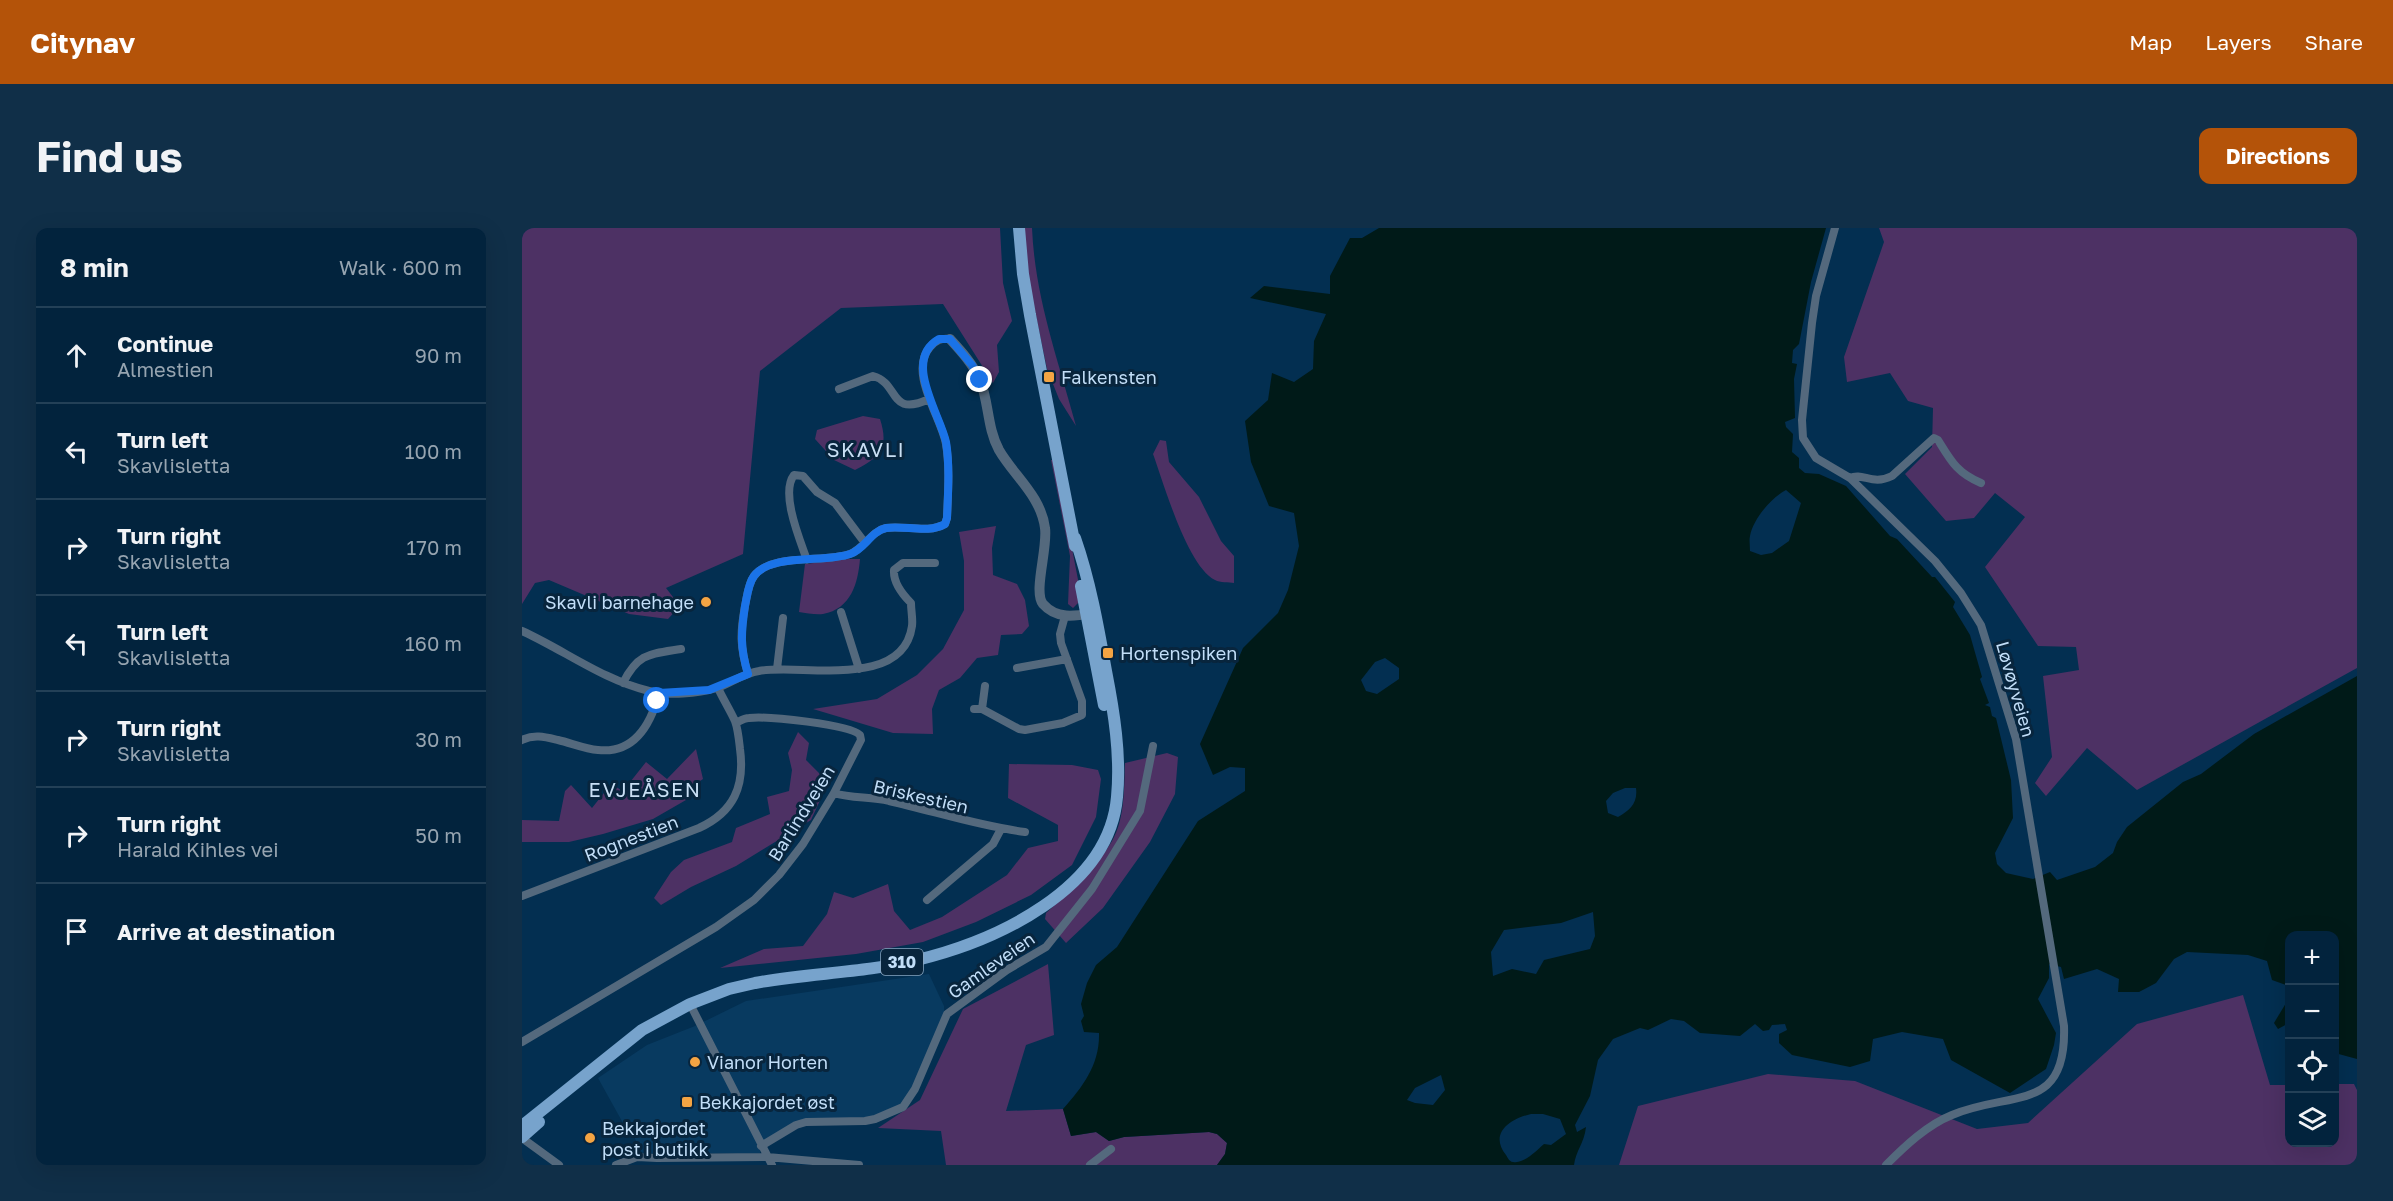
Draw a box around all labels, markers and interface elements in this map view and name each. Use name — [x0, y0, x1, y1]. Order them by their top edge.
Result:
text: Citynav — [30, 26, 135, 59]
text: Map — [2129, 29, 2172, 55]
text: Layers — [2205, 29, 2272, 55]
text: Share — [2305, 29, 2363, 55]
button: Directions — [2199, 128, 2357, 184]
text: Find us — [36, 131, 183, 181]
text: 8 min — [60, 252, 129, 283]
text: Walk · 600 m — [339, 255, 462, 279]
text: Continue — [117, 330, 213, 357]
icon: ahead — [60, 339, 93, 372]
text: 90 m — [415, 343, 462, 367]
text: Almestien — [117, 357, 214, 381]
route end — [966, 366, 992, 392]
place label: Falkensten — [1061, 366, 1157, 388]
marker: Falkensten — [1042, 370, 1056, 384]
text: Turn left — [117, 426, 208, 453]
icon: left — [60, 435, 93, 468]
district label: SKAVLI — [827, 437, 905, 461]
text: 100 m — [405, 439, 462, 463]
text: Skavlisletta — [117, 453, 230, 477]
text: Turn right — [117, 522, 221, 549]
icon: right — [60, 531, 93, 564]
text: 170 m — [407, 535, 462, 559]
text: Skavlisletta — [117, 549, 230, 573]
place label: Skavli barnehage — [545, 591, 694, 613]
marker: Skavli barnehage — [699, 595, 713, 609]
text: Turn left — [117, 618, 208, 645]
icon: left — [60, 627, 93, 660]
text: 160 m — [405, 631, 462, 655]
street label: Løvøyveien — [1992, 639, 2040, 739]
place label: Hortenspiken — [1120, 642, 1237, 664]
text: Skavlisletta — [117, 645, 230, 669]
marker: Hortenspiken — [1101, 646, 1115, 660]
route start — [643, 687, 669, 713]
text: Turn right — [117, 714, 221, 741]
icon: right — [60, 723, 93, 756]
text: 30 m — [415, 727, 462, 751]
text: Skavlisletta — [117, 741, 230, 765]
street label: Barlindveien — [763, 761, 839, 865]
street label: Briskestien — [871, 774, 971, 818]
district label: EVJEÅSEN — [589, 777, 701, 801]
text: Turn right — [117, 810, 221, 837]
street label: Rognestien — [581, 810, 681, 866]
icon: right — [60, 819, 93, 852]
text: 50 m — [415, 823, 462, 847]
text: Harald Kihles vei — [117, 837, 279, 861]
icon: arrive — [60, 915, 93, 948]
text: Arrive at destination — [117, 918, 335, 945]
street label: Gamleveien — [943, 927, 1039, 1003]
map controls — [2285, 931, 2339, 1147]
button: + — [2285, 931, 2339, 985]
road number: 310 — [881, 949, 923, 975]
button: − — [2285, 985, 2339, 1039]
button: locate — [2285, 1039, 2339, 1093]
place label: Vianor Horten — [707, 1051, 828, 1073]
marker: Vianor Horten — [688, 1055, 702, 1069]
place label: Bekkajordet øst — [699, 1091, 835, 1113]
button: layers — [2285, 1093, 2339, 1147]
marker: Bekkajordet øst — [680, 1095, 694, 1109]
place label: Bekkajordet post i butikk — [602, 1117, 709, 1160]
marker: Bekkajordet post i butikk — [583, 1131, 597, 1145]

